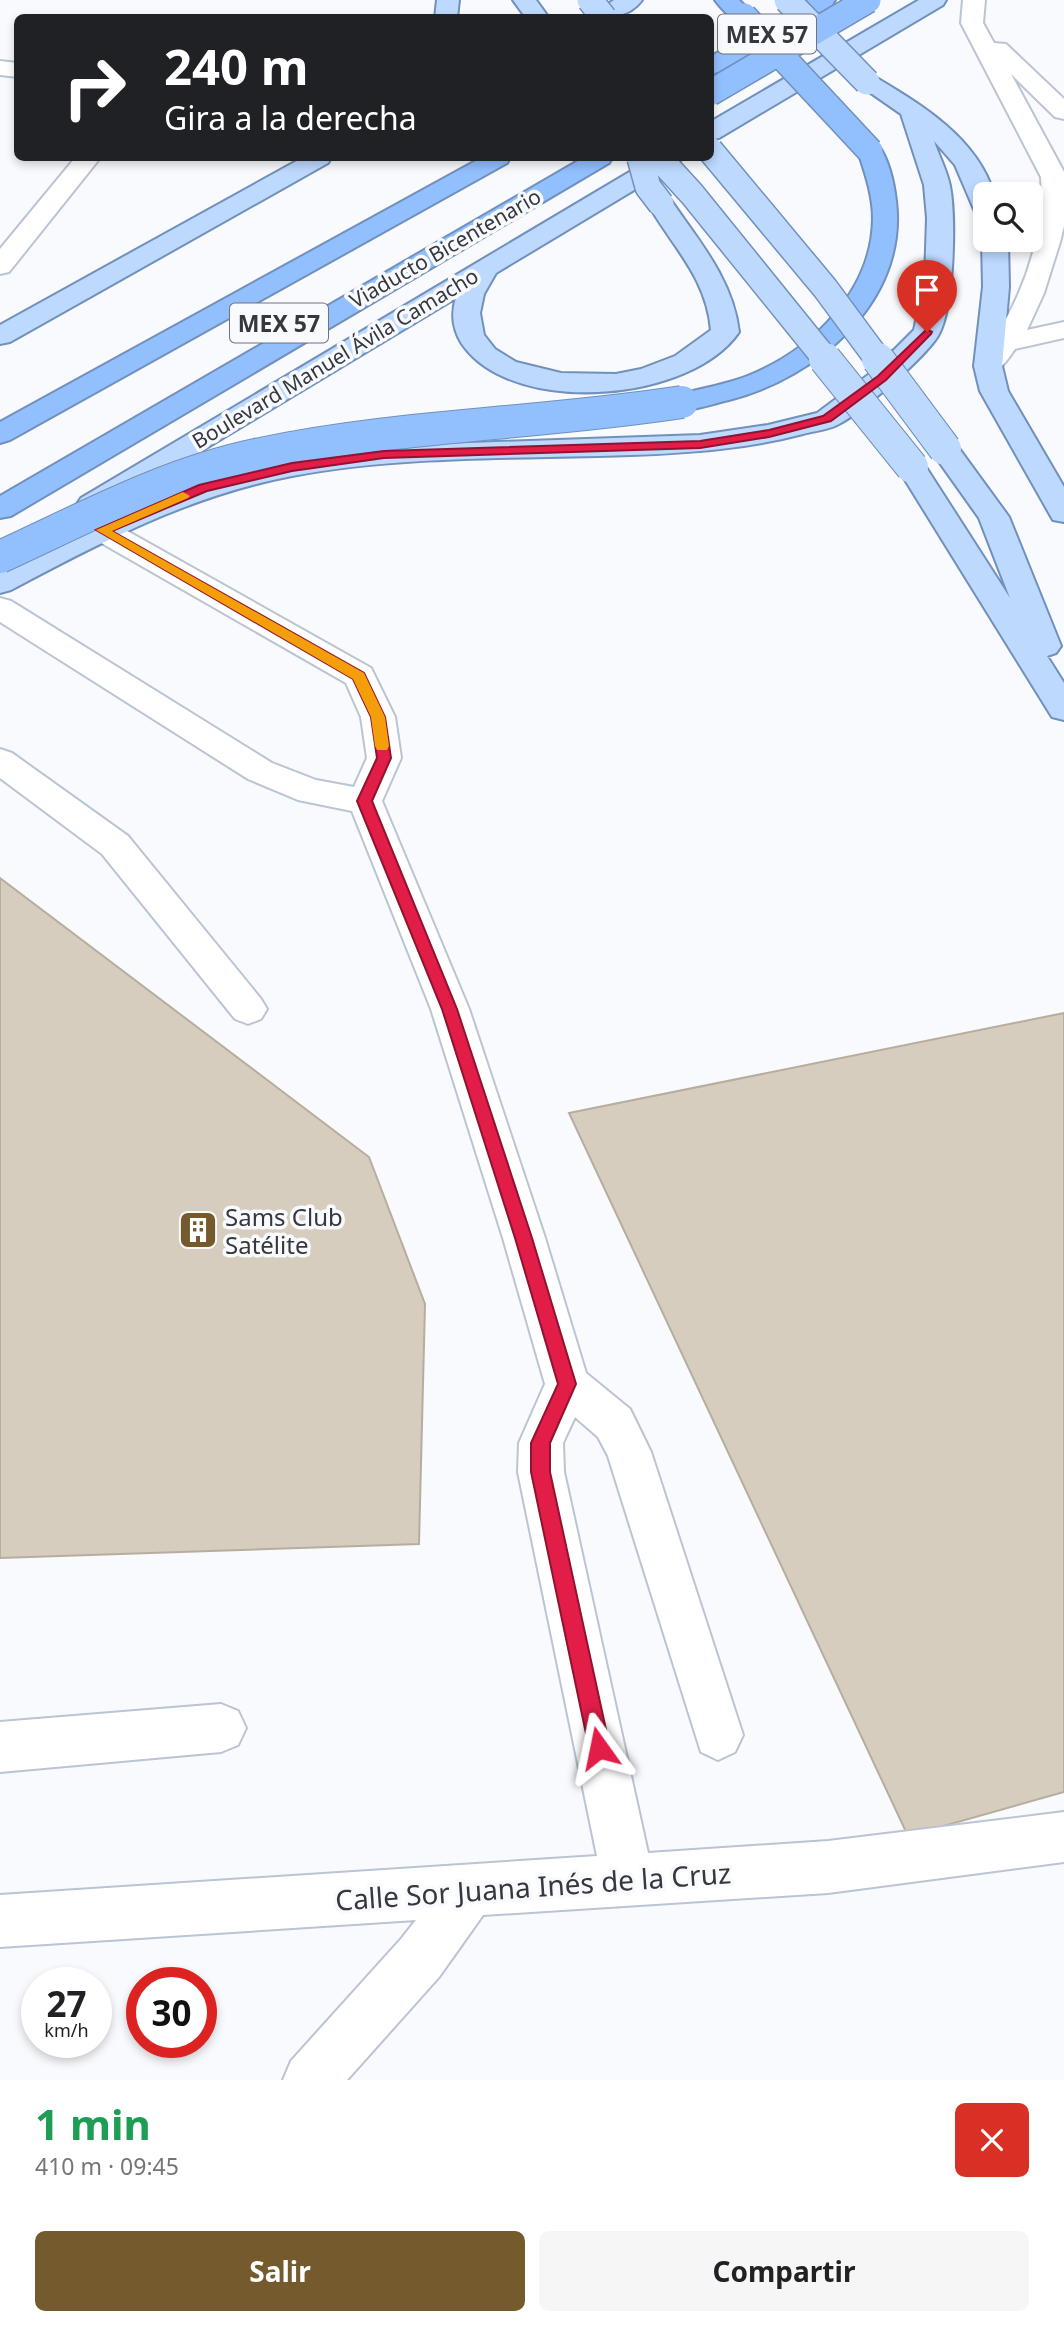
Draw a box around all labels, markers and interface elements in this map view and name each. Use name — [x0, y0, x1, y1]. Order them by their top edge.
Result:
road number: MEX 57 — [718, 14, 816, 54]
text: 240 m — [164, 33, 309, 99]
icon: right — [49, 42, 140, 133]
text: Gira a la derecha — [164, 96, 417, 139]
street label: Viaducto Bicentenario — [344, 182, 546, 314]
map controls — [973, 182, 1043, 252]
button: search — [973, 182, 1043, 252]
pin — [897, 260, 957, 332]
street label: Boulevard Manuel Ávila Camacho — [187, 261, 483, 455]
icon: arrive — [908, 271, 946, 309]
road number: MEX 57 — [230, 304, 328, 342]
place label: Sams Club Satélite — [225, 1200, 343, 1261]
building icon: Sams Club Satélite — [177, 1209, 219, 1251]
position arrow — [562, 1711, 636, 1785]
street label: Calle Sor Juana Inés de la Cruz — [334, 1853, 732, 1919]
speed limit sign: 30 — [126, 1967, 217, 2058]
text: 27 — [46, 1980, 87, 2027]
text: km/h — [44, 2018, 89, 2042]
text: 1 min — [35, 2095, 151, 2152]
button: close — [955, 2103, 1029, 2177]
text: 410 m · 09:45 — [35, 2150, 179, 2182]
button: Salir — [35, 2231, 525, 2311]
button: Compartir — [539, 2231, 1029, 2311]

